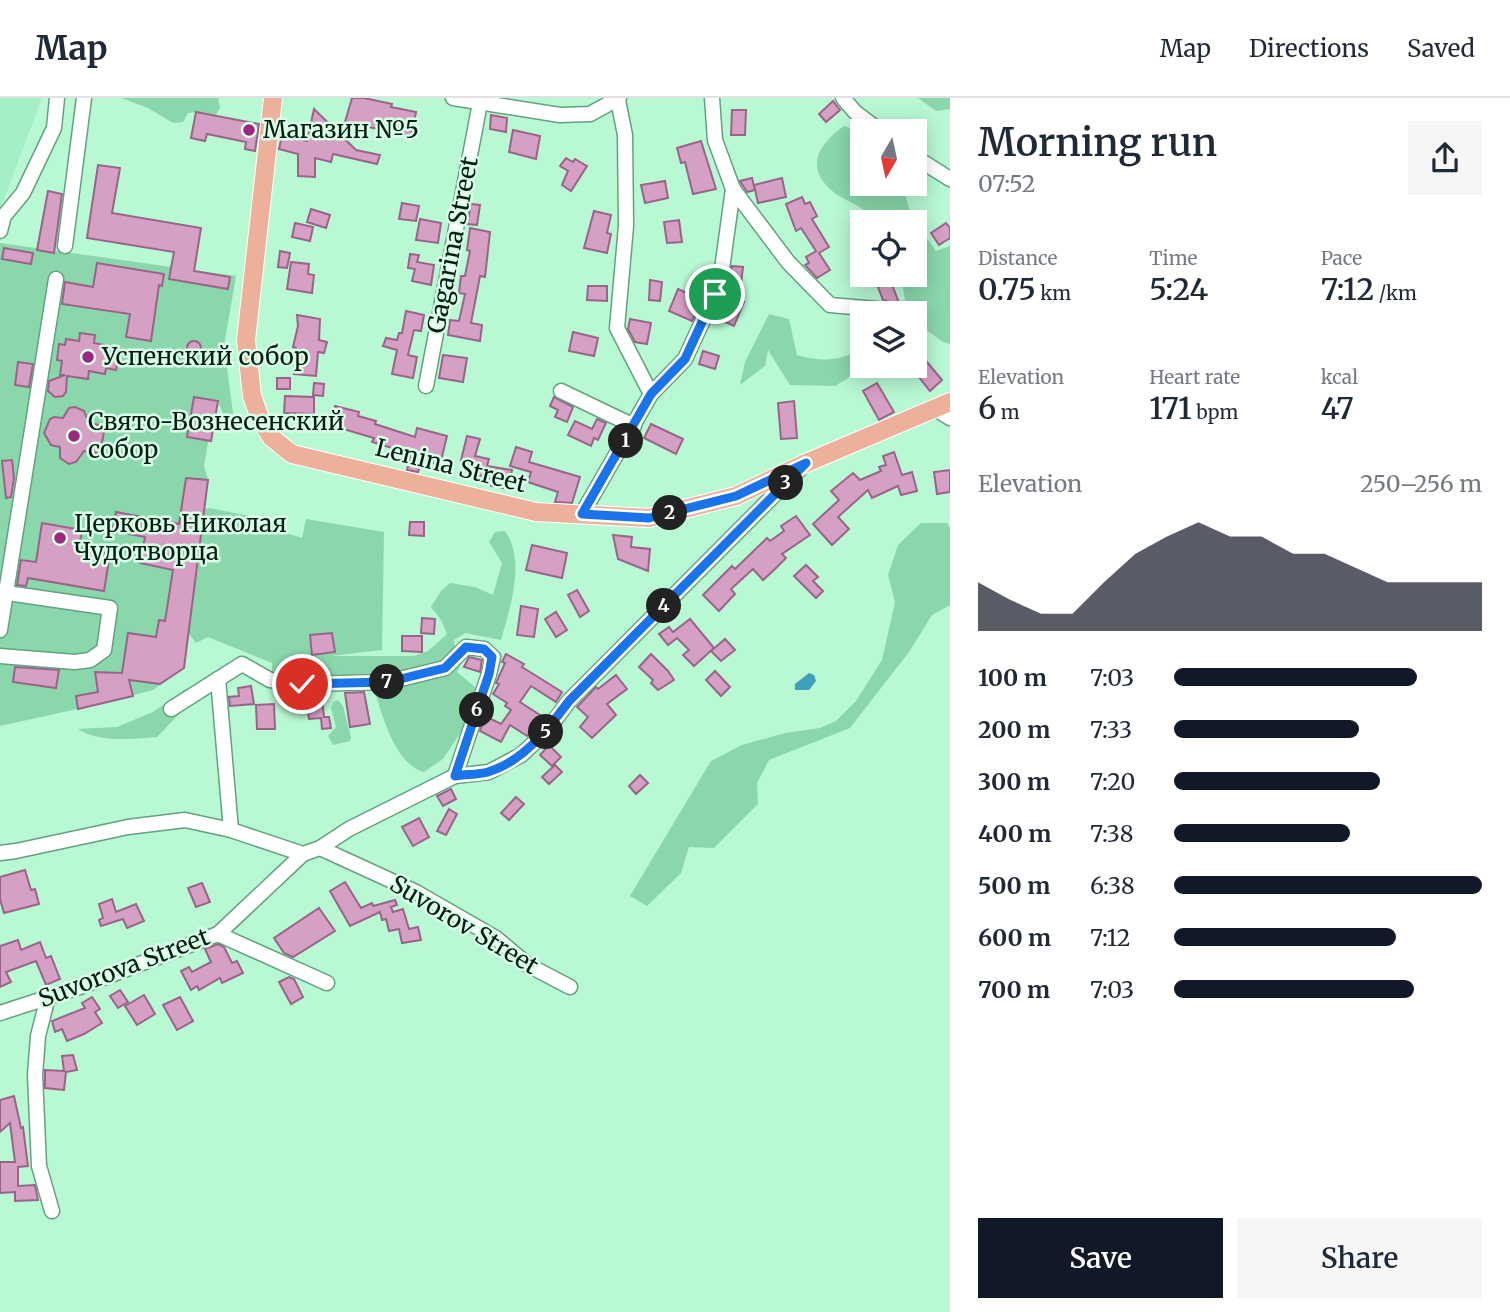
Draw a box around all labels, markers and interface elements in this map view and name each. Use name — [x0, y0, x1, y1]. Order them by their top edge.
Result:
text: Map — [35, 28, 108, 69]
text: Map — [1160, 33, 1211, 64]
text: Directions — [1249, 33, 1369, 64]
text: Saved — [1407, 33, 1475, 64]
place label: Магазин №5 — [263, 114, 419, 145]
north arrow — [850, 119, 928, 196]
map controls — [850, 119, 927, 378]
text: Morning run — [978, 119, 1217, 166]
button: share — [1408, 121, 1482, 195]
marker: Магазин №5 — [241, 122, 257, 138]
street label: Gagarina Street — [420, 153, 485, 336]
text: 07:52 — [978, 169, 1036, 198]
button: locate — [850, 210, 927, 287]
text: Distance — [978, 246, 1057, 270]
text: Time — [1149, 246, 1198, 270]
text: Pace — [1321, 246, 1362, 270]
pin — [685, 264, 745, 324]
text: 0.75 — [978, 270, 1036, 308]
text: 5:24 — [1149, 270, 1208, 308]
text: 7:12 — [1321, 270, 1374, 308]
icon: arrive — [696, 275, 734, 313]
text: km — [1036, 281, 1071, 305]
text: /km — [1374, 281, 1417, 305]
button: layers — [850, 301, 927, 378]
place label: Успенский собор — [101, 341, 309, 372]
marker: Успенский собор — [80, 349, 96, 365]
text: Elevation — [978, 365, 1064, 389]
text: Heart rate — [1149, 365, 1240, 389]
text: kcal — [1321, 365, 1358, 389]
text: 6 — [978, 389, 996, 427]
text: 171 — [1149, 389, 1192, 427]
text: 47 — [1321, 389, 1354, 427]
text: m — [996, 400, 1020, 424]
text: bpm — [1192, 400, 1238, 424]
place label: Свято-Вознесенский собор — [88, 406, 344, 465]
pin: 1 — [608, 424, 644, 458]
marker: Свято-Вознесенский собор — [66, 428, 82, 444]
text: 1 — [621, 428, 630, 452]
street label: Lenina Street — [372, 432, 530, 499]
pin: 3 — [768, 466, 804, 500]
text: Elevation — [978, 469, 1082, 498]
text: 250–256 m — [1360, 469, 1482, 498]
text: 3 — [780, 470, 791, 494]
pin: 2 — [652, 496, 688, 530]
text: 2 — [664, 500, 675, 524]
place label: Церковь Николая Чудотворца — [74, 508, 287, 567]
marker: Церковь Николая Чудотворца — [52, 530, 68, 546]
pin: 4 — [646, 588, 682, 624]
text: 4 — [657, 593, 670, 617]
pin — [272, 654, 332, 714]
text: 100 m — [978, 663, 1047, 692]
text: 7:03 — [1090, 663, 1134, 692]
pin: 7 — [370, 664, 404, 700]
icon: check — [283, 665, 321, 703]
text: 7 — [381, 669, 392, 693]
pin: 6 — [460, 692, 494, 728]
text: 6 — [471, 697, 482, 721]
pin: 5 — [528, 714, 564, 750]
text: 200 m — [978, 715, 1050, 744]
text: 7:33 — [1090, 715, 1132, 744]
text: 5 — [540, 719, 551, 743]
text: 300 m — [978, 767, 1050, 796]
text: 7:20 — [1090, 767, 1135, 796]
text: 400 m — [978, 819, 1052, 848]
text: 7:38 — [1090, 819, 1134, 848]
street label: Suvorov Street — [384, 868, 545, 981]
text: 500 m — [978, 871, 1050, 900]
text: 6:38 — [1090, 871, 1135, 900]
street label: Suvorova Street — [34, 920, 214, 1014]
text: 600 m — [978, 923, 1051, 952]
text: 7:12 — [1090, 923, 1131, 952]
text: 700 m — [978, 975, 1050, 1004]
text: 7:03 — [1090, 975, 1134, 1004]
button: Save — [978, 1218, 1223, 1298]
button: Share — [1237, 1218, 1482, 1298]

